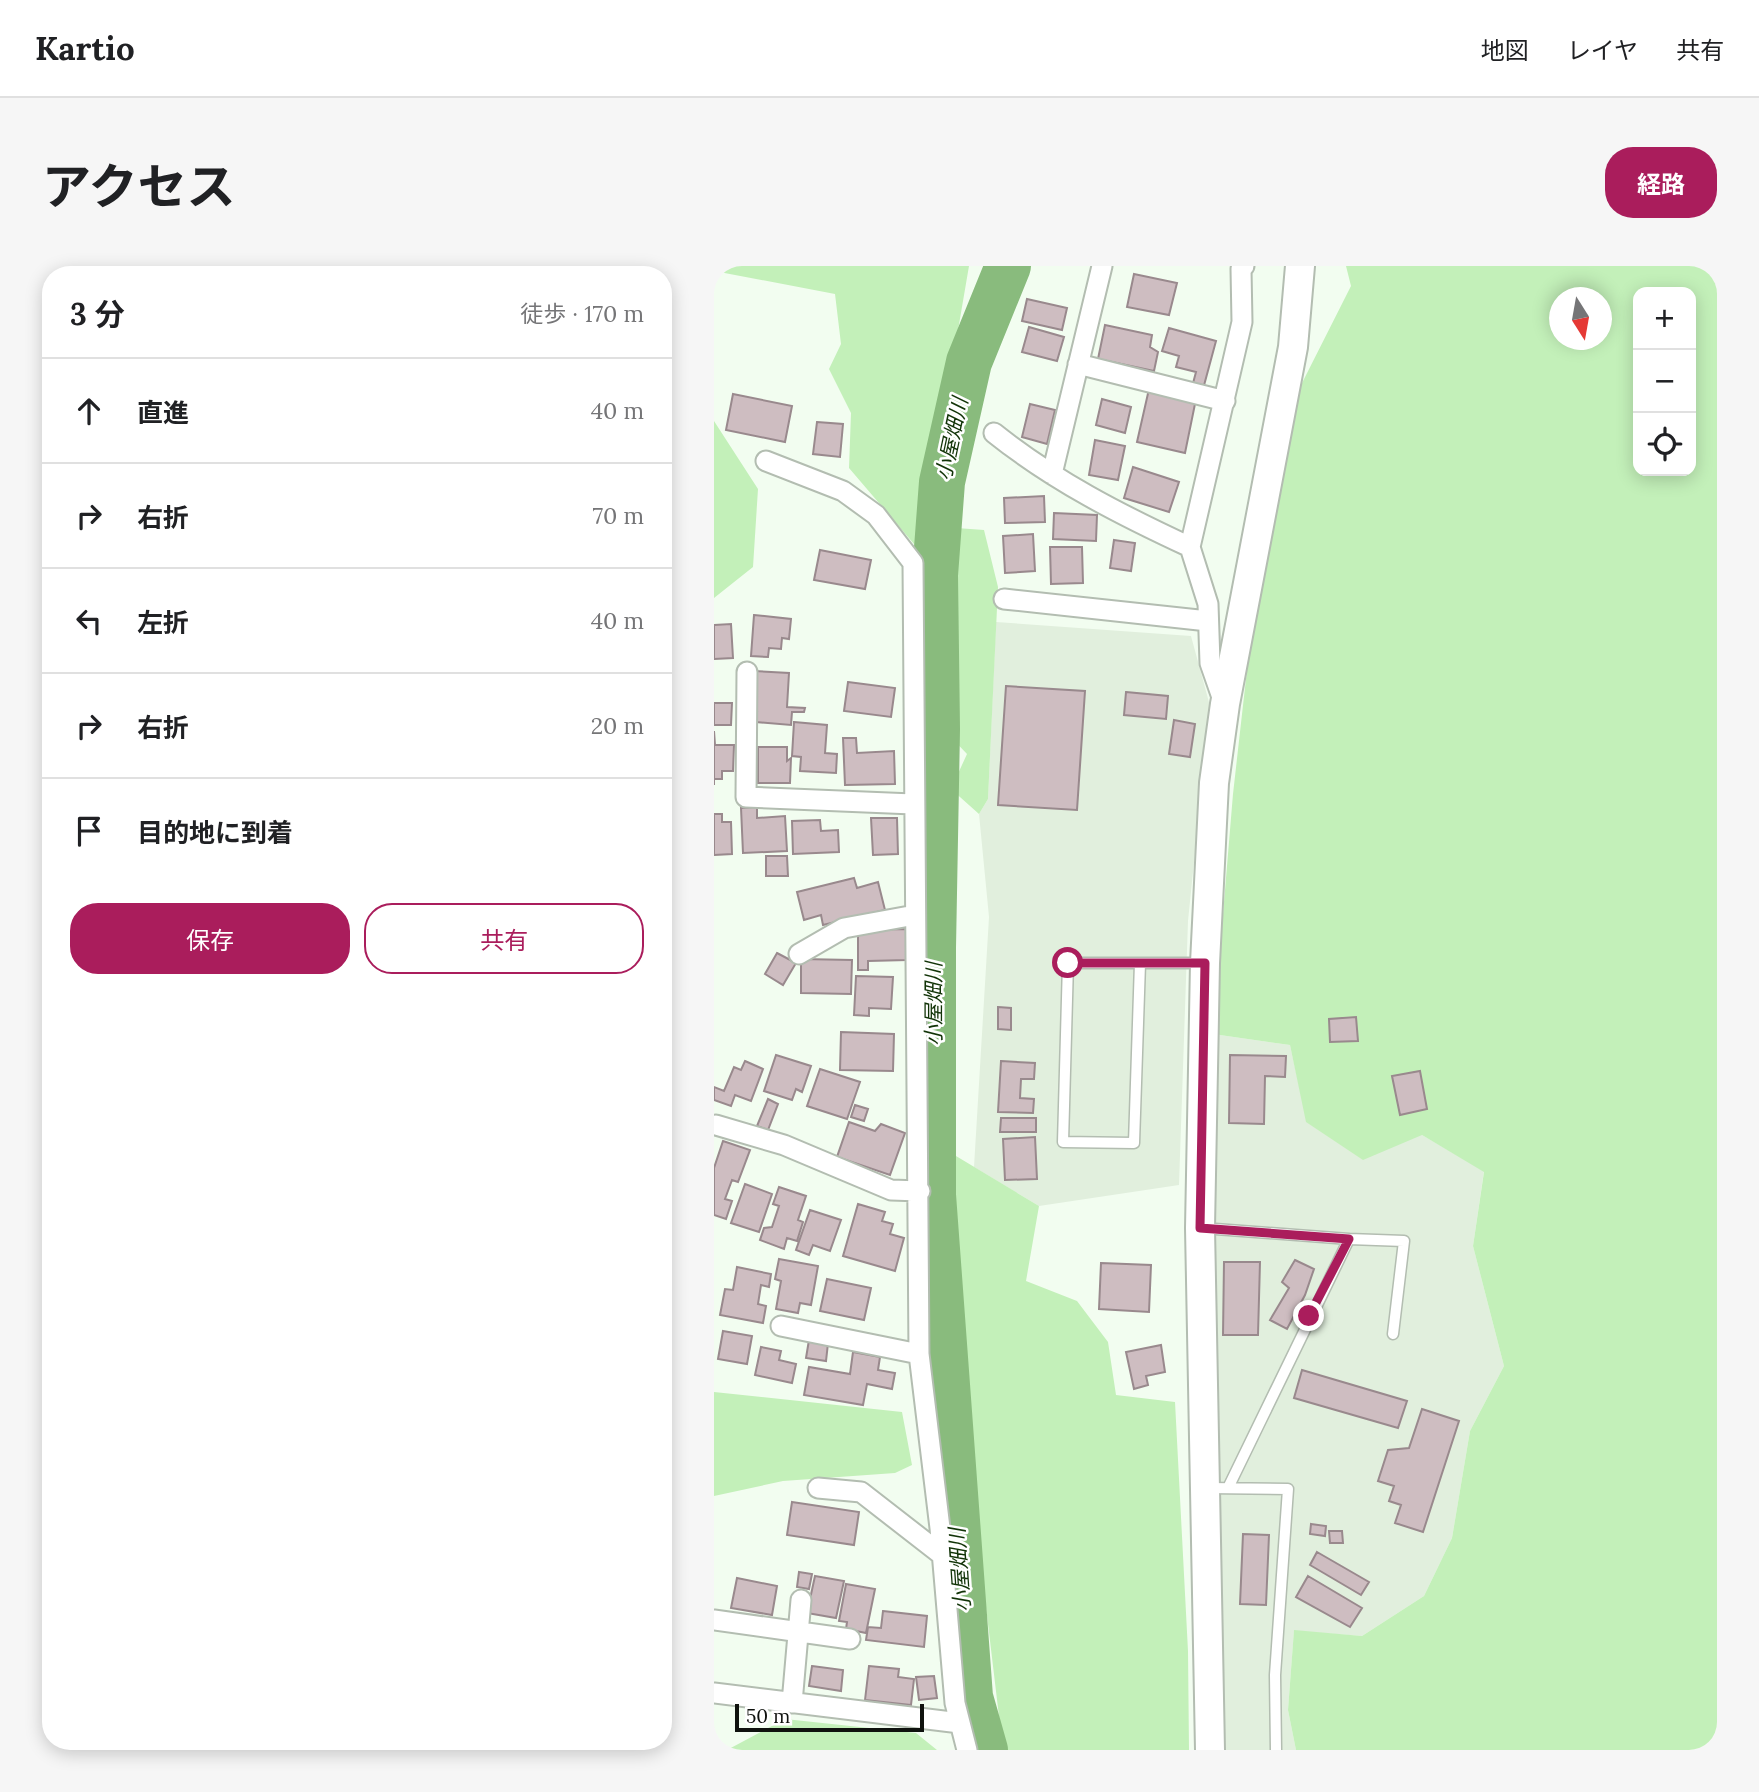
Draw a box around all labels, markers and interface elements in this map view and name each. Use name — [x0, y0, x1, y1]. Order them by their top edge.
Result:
text: Kartio — [35, 27, 135, 69]
text: 地図 — [1481, 35, 1529, 66]
text: レイヤ — [1567, 35, 1638, 66]
text: 共有 — [1676, 35, 1724, 66]
button: 経路 — [1605, 147, 1717, 218]
text: アクセス — [42, 155, 236, 217]
north arrow — [1549, 287, 1612, 350]
map controls — [1633, 287, 1696, 476]
button: + — [1633, 287, 1696, 350]
text: 3 分 — [70, 295, 125, 333]
text: 徒歩 · 170 m — [520, 299, 644, 328]
button: − — [1633, 350, 1696, 413]
icon: ahead — [70, 392, 108, 430]
water label: 小屋畑川 — [930, 393, 974, 483]
text: 直進 — [137, 396, 189, 429]
text: 40 m — [591, 396, 644, 425]
button: locate — [1633, 413, 1696, 476]
icon: right — [70, 497, 108, 535]
text: 右折 — [137, 501, 189, 534]
text: 70 m — [593, 501, 644, 530]
icon: left — [70, 602, 108, 640]
text: 左折 — [137, 606, 189, 639]
text: 40 m — [591, 606, 644, 635]
icon: right — [70, 707, 108, 745]
text: 右折 — [137, 711, 189, 744]
text: 20 m — [591, 711, 644, 740]
icon: arrive — [70, 812, 108, 850]
text: 目的地に到着 — [137, 816, 293, 849]
button: 保存 — [70, 903, 350, 974]
button: 共有 — [364, 903, 644, 974]
route start — [1052, 947, 1083, 978]
water label: 小屋畑川 — [920, 960, 947, 1046]
route end — [1293, 1300, 1324, 1331]
water label: 小屋畑川 — [943, 1525, 976, 1613]
scale bar — [735, 1701, 924, 1733]
text: 50 m — [746, 1704, 790, 1728]

